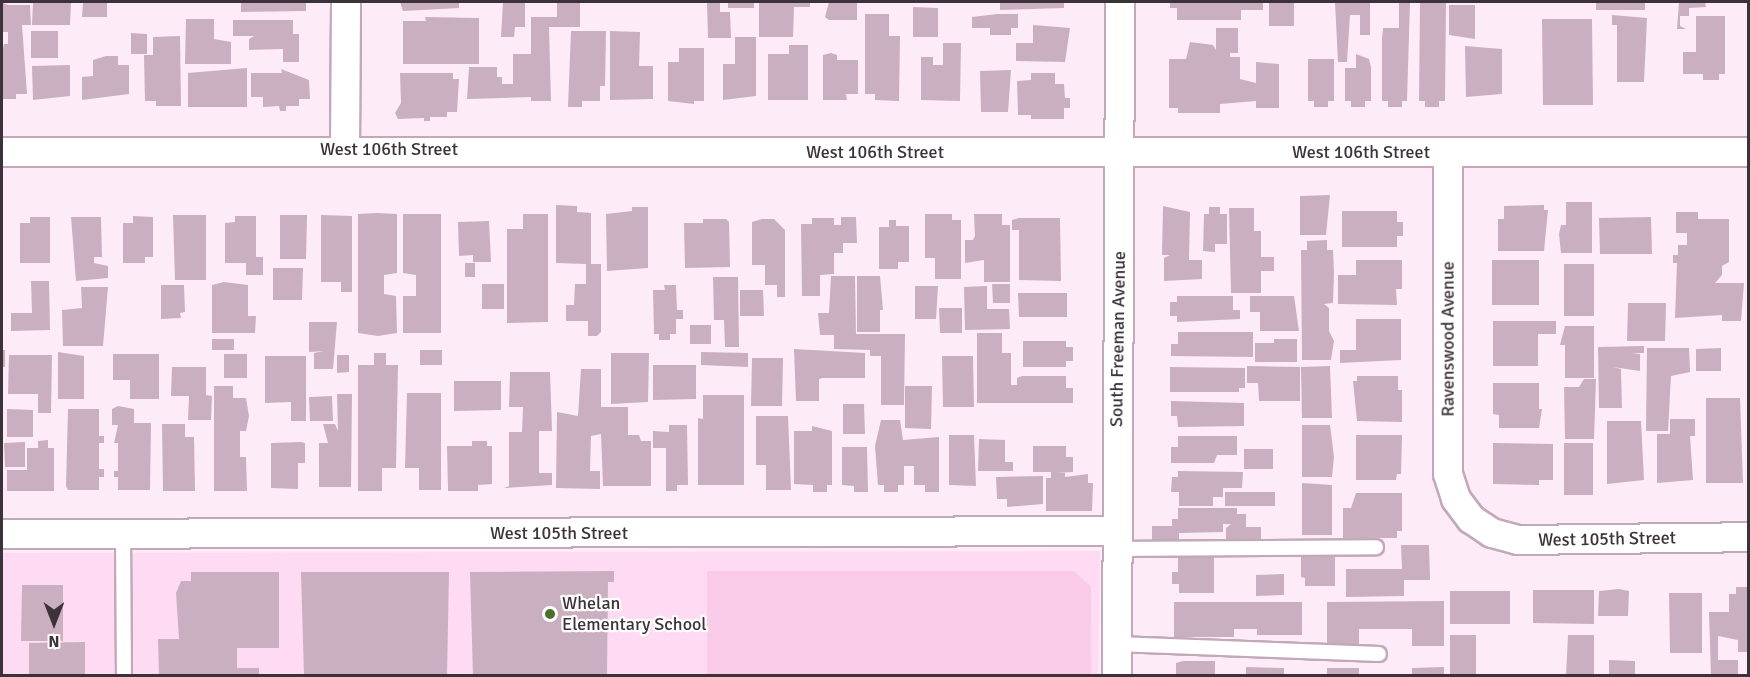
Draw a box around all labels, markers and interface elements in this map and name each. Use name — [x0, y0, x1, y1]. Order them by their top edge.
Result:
street label: West 106th Street — [320, 138, 458, 160]
street label: West 106th Street — [806, 141, 944, 163]
street label: West 106th Street — [1292, 141, 1430, 163]
street label: South Freeman Avenue — [1106, 251, 1130, 427]
street label: Ravenswood Avenue — [1437, 261, 1459, 417]
street label: West 105th Street — [490, 522, 628, 544]
street label: West 105th Street — [1538, 527, 1676, 551]
north arrow — [24, 593, 84, 653]
place label: Whelan Elementary School — [562, 593, 707, 636]
marker: Whelan Elementary School — [543, 607, 557, 621]
text: N — [48, 631, 60, 651]

